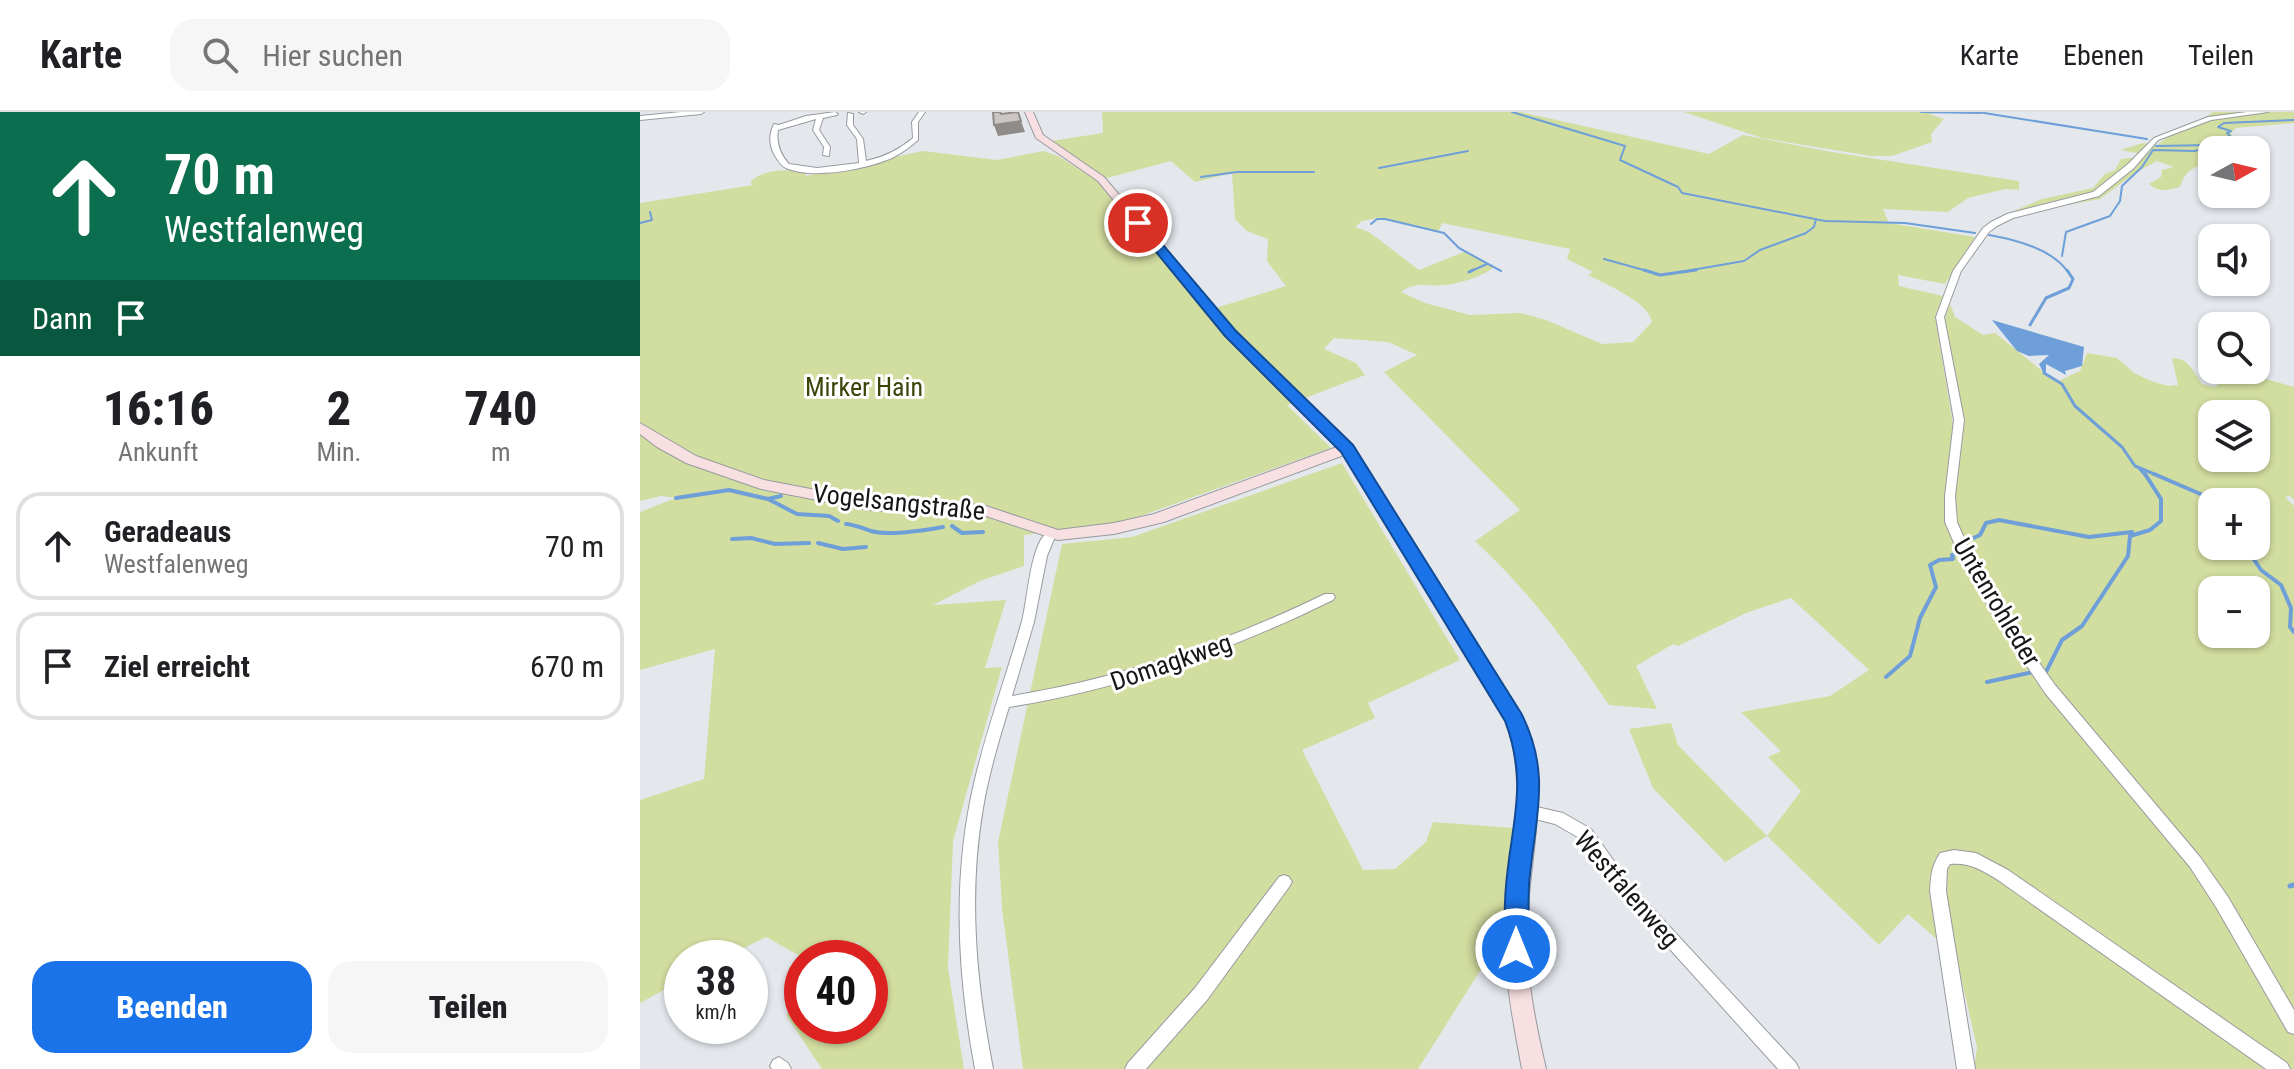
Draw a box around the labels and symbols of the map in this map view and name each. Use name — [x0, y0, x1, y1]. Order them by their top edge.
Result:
north arrow — [2198, 136, 2270, 208]
pin — [1104, 189, 1172, 257]
park label: Mirker Hain — [805, 372, 923, 402]
street label: Vogelsangstraße — [811, 478, 987, 526]
street label: Untenrohleder — [1947, 533, 2047, 672]
street label: Domagkweg — [1106, 627, 1236, 697]
street label: Westfalenweg — [1568, 825, 1686, 953]
position arrow — [1474, 907, 1558, 991]
speed limit sign: 40 — [784, 940, 888, 1044]

